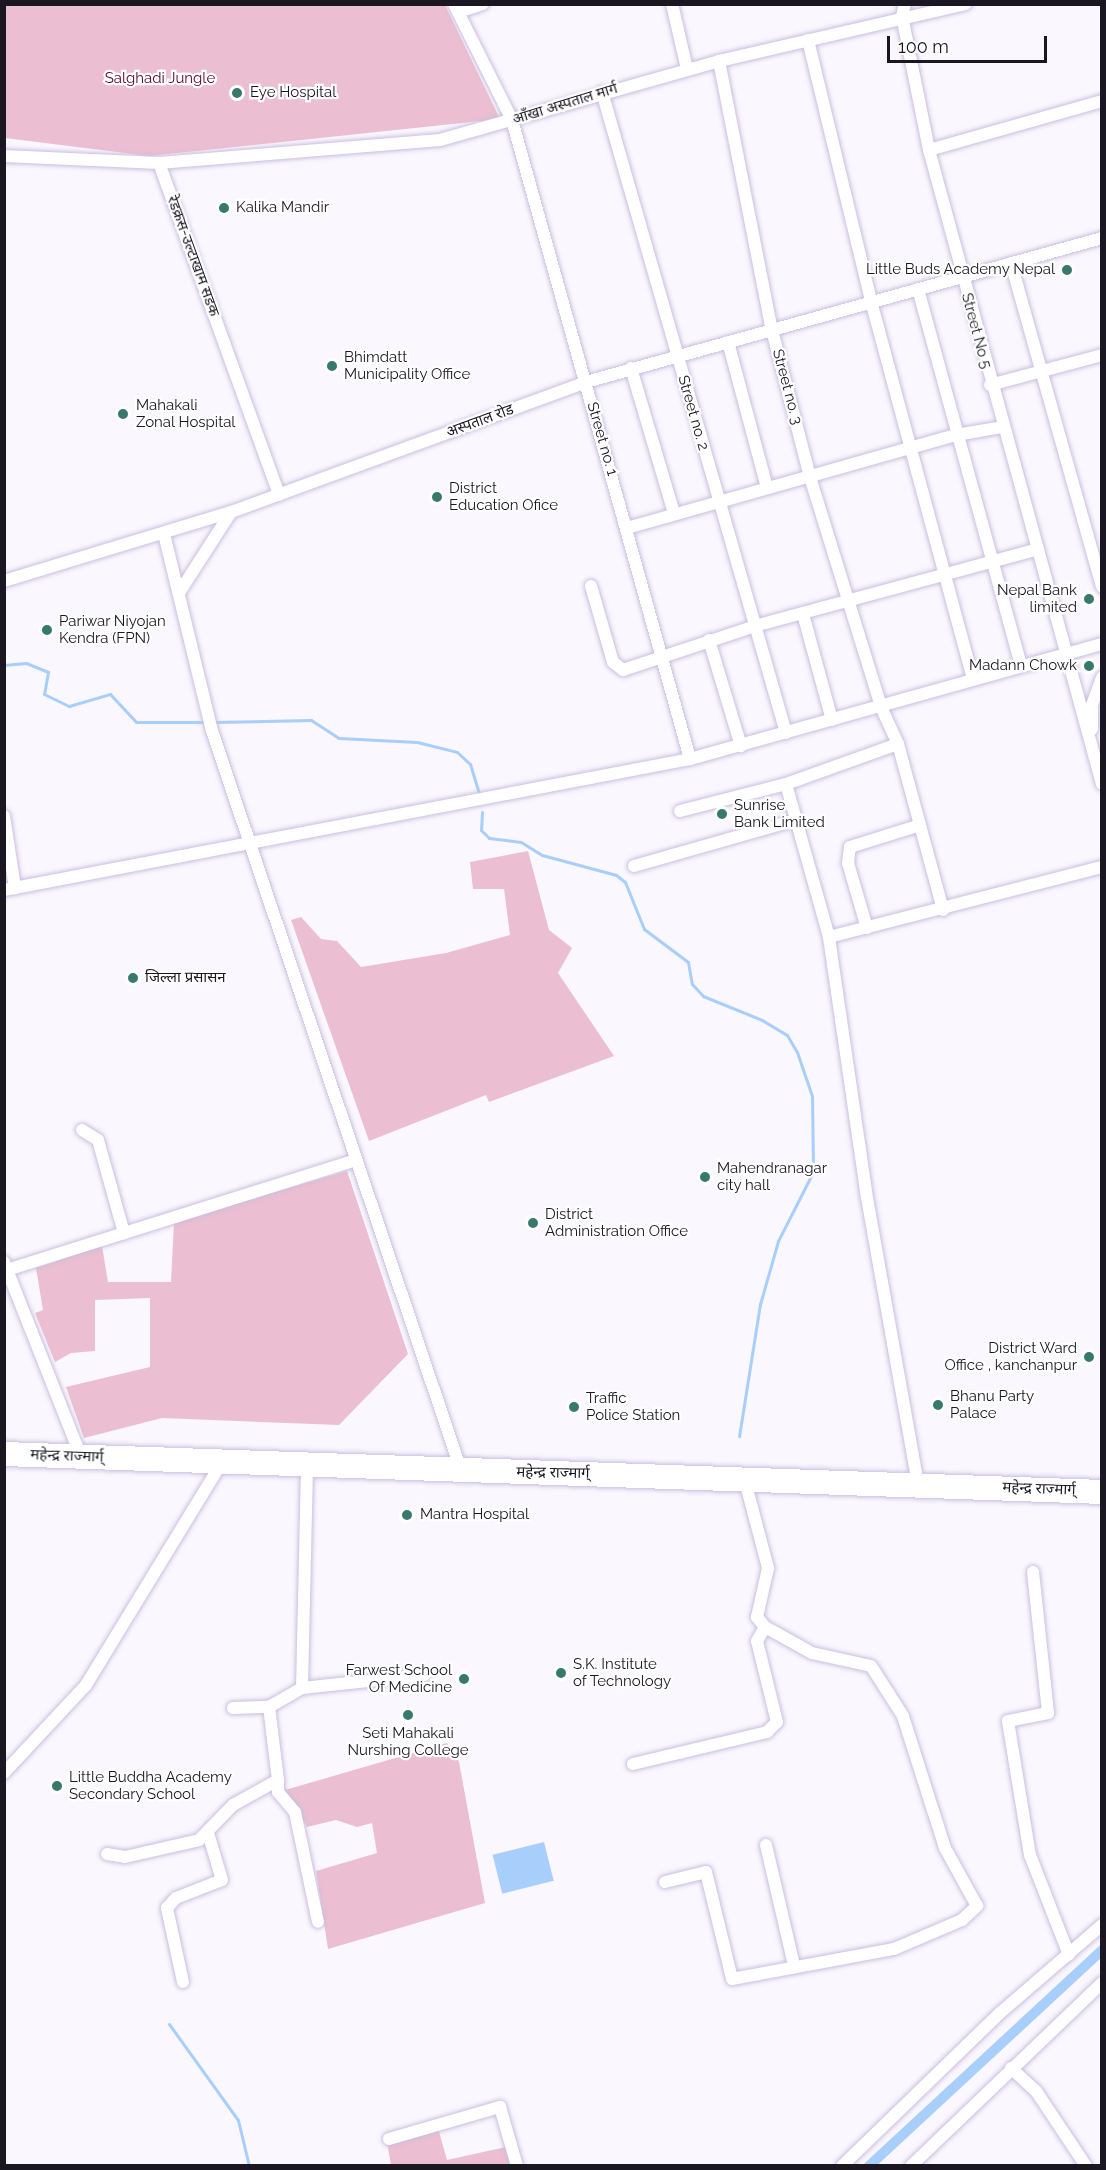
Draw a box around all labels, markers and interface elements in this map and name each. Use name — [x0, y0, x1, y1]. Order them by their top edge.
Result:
scale bar — [890, 24, 1050, 62]
text: 100 m — [898, 36, 949, 57]
park label: Salghadi Jungle — [105, 70, 215, 88]
street label: आँखा अस्पताल मार्ग — [510, 79, 620, 129]
marker: Eye Hospital — [228, 84, 246, 102]
place label: Eye Hospital — [250, 84, 336, 102]
street label: रेडक्रस-उल्टाखाम सडक — [163, 193, 223, 319]
place label: Kalika Mandir — [236, 199, 329, 217]
marker: Kalika Mandir — [217, 201, 231, 215]
place label: Little Buds Academy Nepal — [865, 261, 1055, 279]
marker: Little Buds Academy Nepal — [1060, 263, 1074, 277]
street label: Street No 5 — [957, 291, 995, 371]
street label: Street no. 3 — [768, 347, 806, 427]
place label: Bhimdatt Municipality Office — [344, 348, 471, 383]
marker: Bhimdatt Municipality Office — [325, 359, 339, 373]
street label: Street no. 2 — [674, 373, 712, 453]
place label: Mahakali Zonal Hospital — [136, 396, 236, 431]
street label: Street no. 1 — [583, 400, 621, 478]
street label: अस्पताल रोड — [444, 401, 516, 441]
marker: Mahakali Zonal Hospital — [114, 405, 132, 423]
place label: District Education Ofice — [449, 479, 558, 514]
marker: District Education Ofice — [430, 490, 444, 504]
place label: Nepal Bank limited — [997, 581, 1077, 616]
marker: Nepal Bank limited — [1082, 592, 1096, 606]
place label: Pariwar Niyojan Kendra (FPN) — [59, 612, 166, 647]
marker: Pariwar Niyojan Kendra (FPN) — [40, 623, 54, 637]
place label: Madann Chowk — [969, 657, 1077, 675]
marker: Madann Chowk — [1082, 659, 1096, 673]
place label: Sunrise Bank Limited — [734, 796, 825, 831]
marker: Sunrise Bank Limited — [715, 807, 729, 821]
place label: जिल्ला प्रसासन — [145, 969, 226, 987]
marker: जिल्ला प्रसासन — [126, 971, 140, 985]
place label: Mahendranagar city hall — [717, 1159, 827, 1194]
marker: Mahendranagar city hall — [698, 1170, 712, 1184]
place label: District Administration Office — [545, 1205, 688, 1240]
marker: District Administration Office — [526, 1216, 540, 1230]
place label: District Ward Office , kanchanpur — [945, 1339, 1077, 1374]
marker: District Ward Office , kanchanpur — [1082, 1350, 1096, 1364]
place label: Bhanu Party Palace — [950, 1387, 1034, 1422]
place label: Traffic Police Station — [586, 1389, 680, 1424]
marker: Bhanu Party Palace — [931, 1398, 945, 1412]
marker: Traffic Police Station — [567, 1400, 581, 1414]
street label: महेन्द्र राज्मार्ग् — [30, 1446, 104, 1466]
street label: महेन्द्र राज्मार्ग् — [516, 1463, 590, 1483]
street label: महेन्द्र राज्मार्ग् — [1002, 1479, 1076, 1499]
marker: Mantra Hospital — [398, 1506, 416, 1524]
place label: Mantra Hospital — [420, 1506, 529, 1524]
place label: S.K. Institute of Technology — [573, 1655, 672, 1690]
place label: Farwest School Of Medicine — [346, 1661, 452, 1696]
marker: S.K. Institute of Technology — [554, 1666, 568, 1680]
marker: Farwest School Of Medicine — [457, 1672, 471, 1686]
marker: Seti Mahakali Nurshing College — [401, 1708, 415, 1722]
place label: Seti Mahakali Nurshing College — [347, 1724, 469, 1759]
place label: Little Buddha Academy Secondary School — [69, 1768, 232, 1803]
marker: Little Buddha Academy Secondary School — [50, 1779, 64, 1793]

